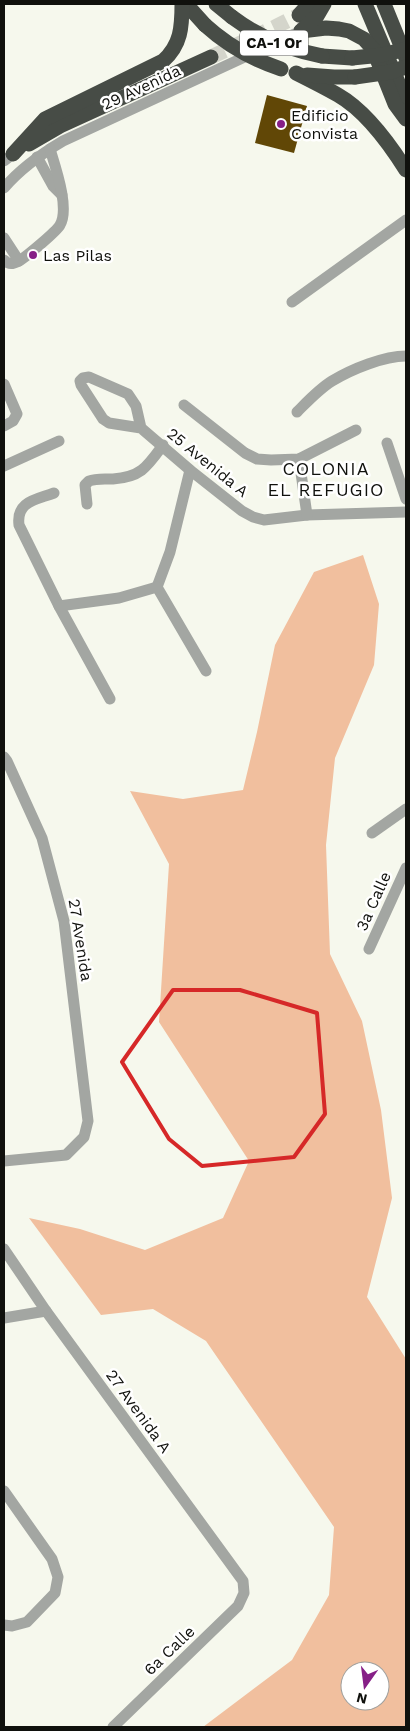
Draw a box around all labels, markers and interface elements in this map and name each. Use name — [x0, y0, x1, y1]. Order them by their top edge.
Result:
road number: CA-1 Or — [240, 30, 308, 56]
street label: 29 Avenida — [99, 61, 184, 114]
place label: Edificio Convista — [291, 106, 358, 143]
marker: Edificio Convista — [275, 118, 287, 130]
place label: Las Pilas — [43, 246, 112, 265]
marker: Las Pilas — [27, 249, 39, 261]
street label: 25 Avenida A — [163, 424, 253, 501]
district label: COLONIA EL REFUGIO — [268, 458, 384, 500]
street label: 3a Calle — [352, 869, 395, 934]
street label: 27 Avenida — [65, 898, 96, 983]
street label: 27 Avenida A — [102, 1366, 175, 1457]
street label: 6a Calle — [140, 1622, 199, 1679]
north arrow — [340, 1661, 390, 1711]
text: N — [355, 1690, 369, 1708]

